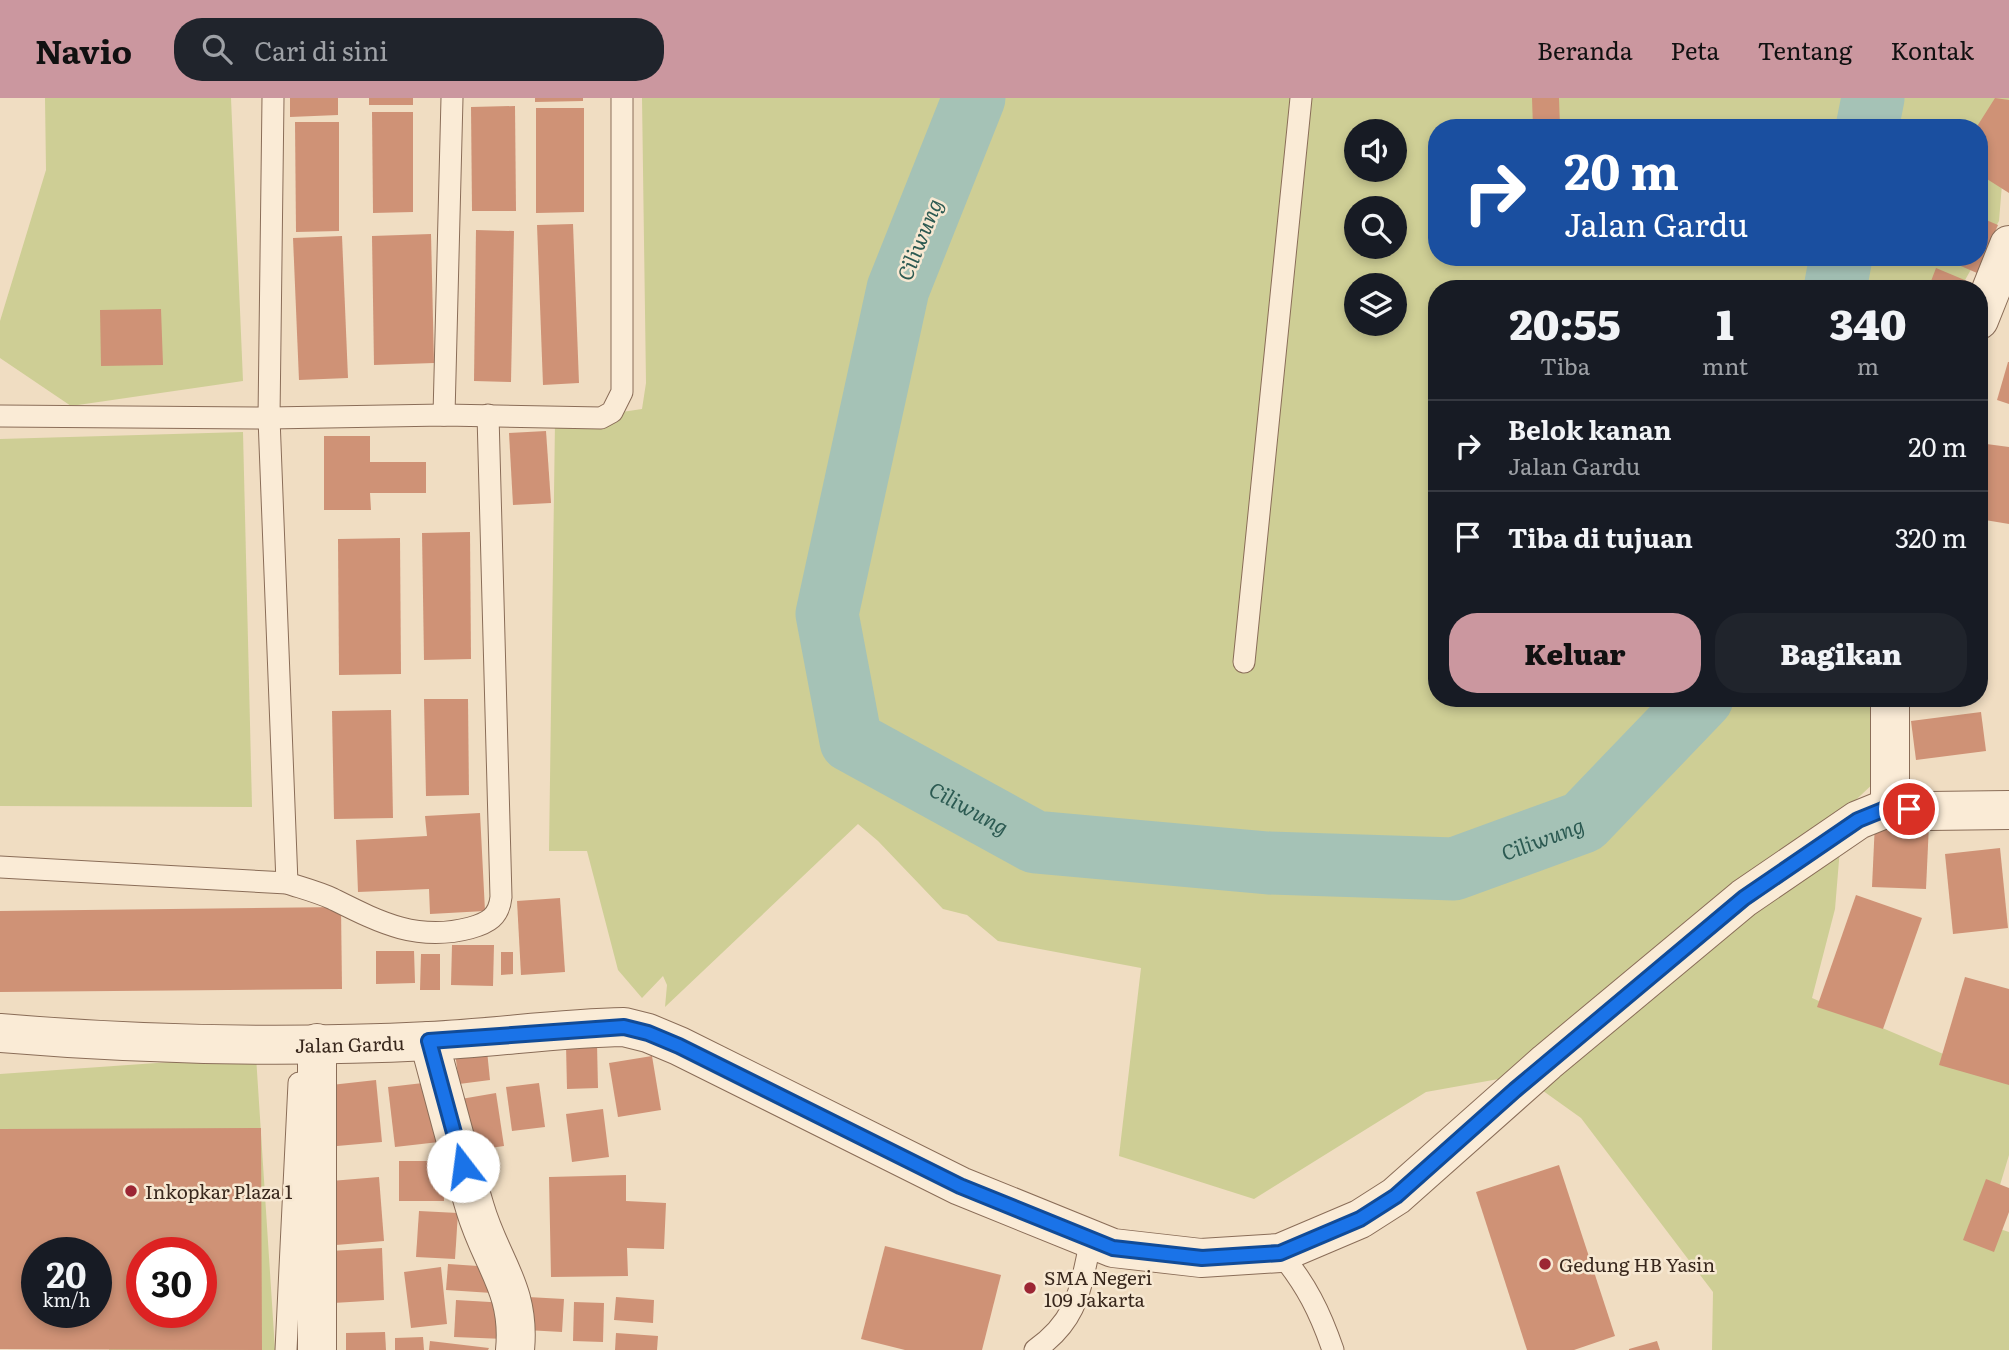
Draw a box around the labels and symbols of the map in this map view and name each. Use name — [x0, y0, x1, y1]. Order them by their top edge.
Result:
water label: Ciliwung — [887, 193, 949, 285]
water label: Ciliwung — [924, 772, 1015, 841]
pin — [1879, 779, 1939, 839]
water label: Ciliwung — [1496, 808, 1588, 866]
street label: Jalan Gardu — [295, 1028, 405, 1059]
position arrow — [426, 1129, 500, 1203]
place label: Inkopkar Plaza 1 — [145, 1177, 293, 1205]
marker: Inkopkar Plaza 1 — [123, 1183, 139, 1199]
speed limit sign: 30 — [126, 1237, 217, 1328]
place label: Gedung HB Yasin — [1559, 1250, 1715, 1278]
marker: Gedung HB Yasin — [1537, 1256, 1553, 1272]
place label: SMA Negeri 109 Jakarta — [1044, 1263, 1152, 1313]
marker: SMA Negeri 109 Jakarta — [1022, 1280, 1038, 1296]

